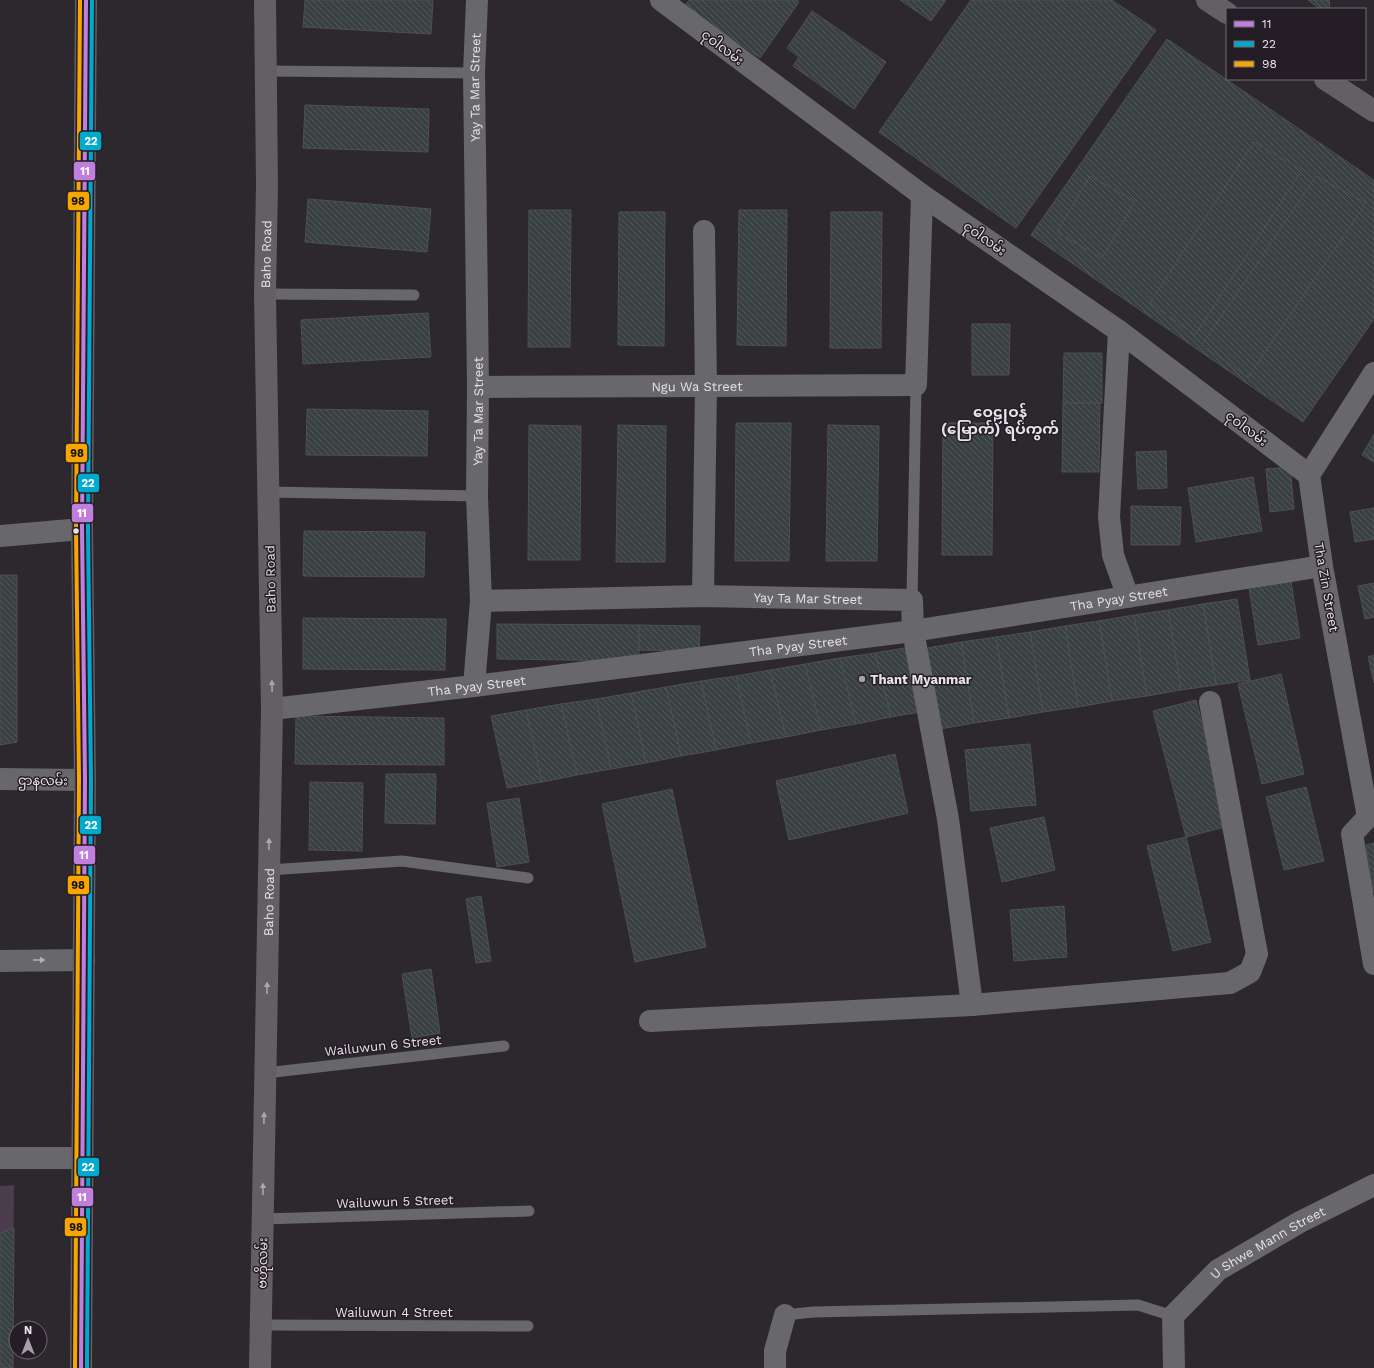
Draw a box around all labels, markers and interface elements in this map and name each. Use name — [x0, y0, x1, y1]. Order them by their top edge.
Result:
legend — [1226, 8, 1366, 80]
text: 11 — [1262, 17, 1271, 31]
street label: ငုဝါလမ်း — [697, 26, 747, 70]
street label: Yay Ta Mar Street — [467, 32, 484, 142]
text: 22 — [1262, 37, 1276, 51]
text: 98 — [1262, 57, 1277, 71]
line badge: 22 — [79, 131, 102, 151]
text: 22 — [84, 135, 98, 148]
line badge: 11 — [73, 161, 96, 181]
text: 11 — [80, 165, 90, 178]
line badge: 98 — [67, 191, 90, 211]
text: 98 — [71, 195, 85, 208]
street label: ငုဝါလမ်း — [959, 218, 1009, 261]
street label: Baho Road — [258, 220, 274, 288]
street label: Yay Ta Mar Street — [470, 356, 486, 466]
street label: Ngu Wa Street — [651, 379, 743, 394]
district label: ဝေဠုဝန် (မြောက်) ရပ်ကွက် — [941, 402, 1059, 441]
street label: ငုဝါလမ်း — [1221, 407, 1271, 451]
line badge: 98 — [65, 443, 88, 463]
text: 98 — [70, 447, 84, 460]
line badge: 22 — [77, 473, 100, 493]
text: 22 — [81, 477, 95, 490]
line badge: 11 — [71, 503, 94, 523]
text: 11 — [77, 507, 87, 520]
unlabelled marker — [71, 526, 81, 536]
street label: Tha Zin Street — [1311, 541, 1342, 633]
street label: Baho Road — [262, 545, 279, 613]
street label: Tha Pyay Street — [1069, 584, 1169, 614]
street label: Yay Ta Mar Street — [753, 590, 863, 607]
street label: Tha Pyay Street — [748, 632, 849, 659]
place label: Thant Myanmar — [870, 672, 972, 687]
street label: Tha Pyay Street — [427, 673, 527, 699]
marker: Thant Myanmar — [857, 674, 867, 684]
one-way arrow — [269, 679, 275, 692]
street label: ဌာနလမ်း — [18, 772, 68, 791]
line badge: 22 — [79, 815, 102, 835]
text: 22 — [84, 819, 98, 832]
one-way arrow — [266, 837, 272, 850]
line badge: 11 — [73, 845, 96, 865]
text: 11 — [79, 849, 89, 862]
street label: Baho Road — [261, 868, 277, 936]
line badge: 98 — [67, 875, 90, 895]
text: 98 — [71, 879, 85, 892]
one-way arrow — [33, 957, 45, 964]
one-way arrow — [264, 981, 270, 994]
street label: Wailuwun 6 Street — [324, 1032, 443, 1059]
one-way arrow — [261, 1112, 268, 1124]
line badge: 22 — [77, 1157, 100, 1177]
text: 22 — [81, 1161, 95, 1174]
one-way arrow — [260, 1182, 266, 1195]
line badge: 11 — [71, 1187, 94, 1207]
text: 11 — [77, 1191, 87, 1204]
street label: Wailuwun 5 Street — [336, 1192, 454, 1211]
street label: U Shwe Mann Street — [1207, 1203, 1328, 1282]
line badge: 98 — [64, 1217, 87, 1237]
text: 98 — [69, 1221, 83, 1234]
street label: ဗဟိုလမ်း — [254, 1237, 273, 1289]
street label: Wailuwun 4 Street — [335, 1305, 453, 1320]
north arrow — [8, 1320, 48, 1360]
text: N — [24, 1324, 32, 1337]

